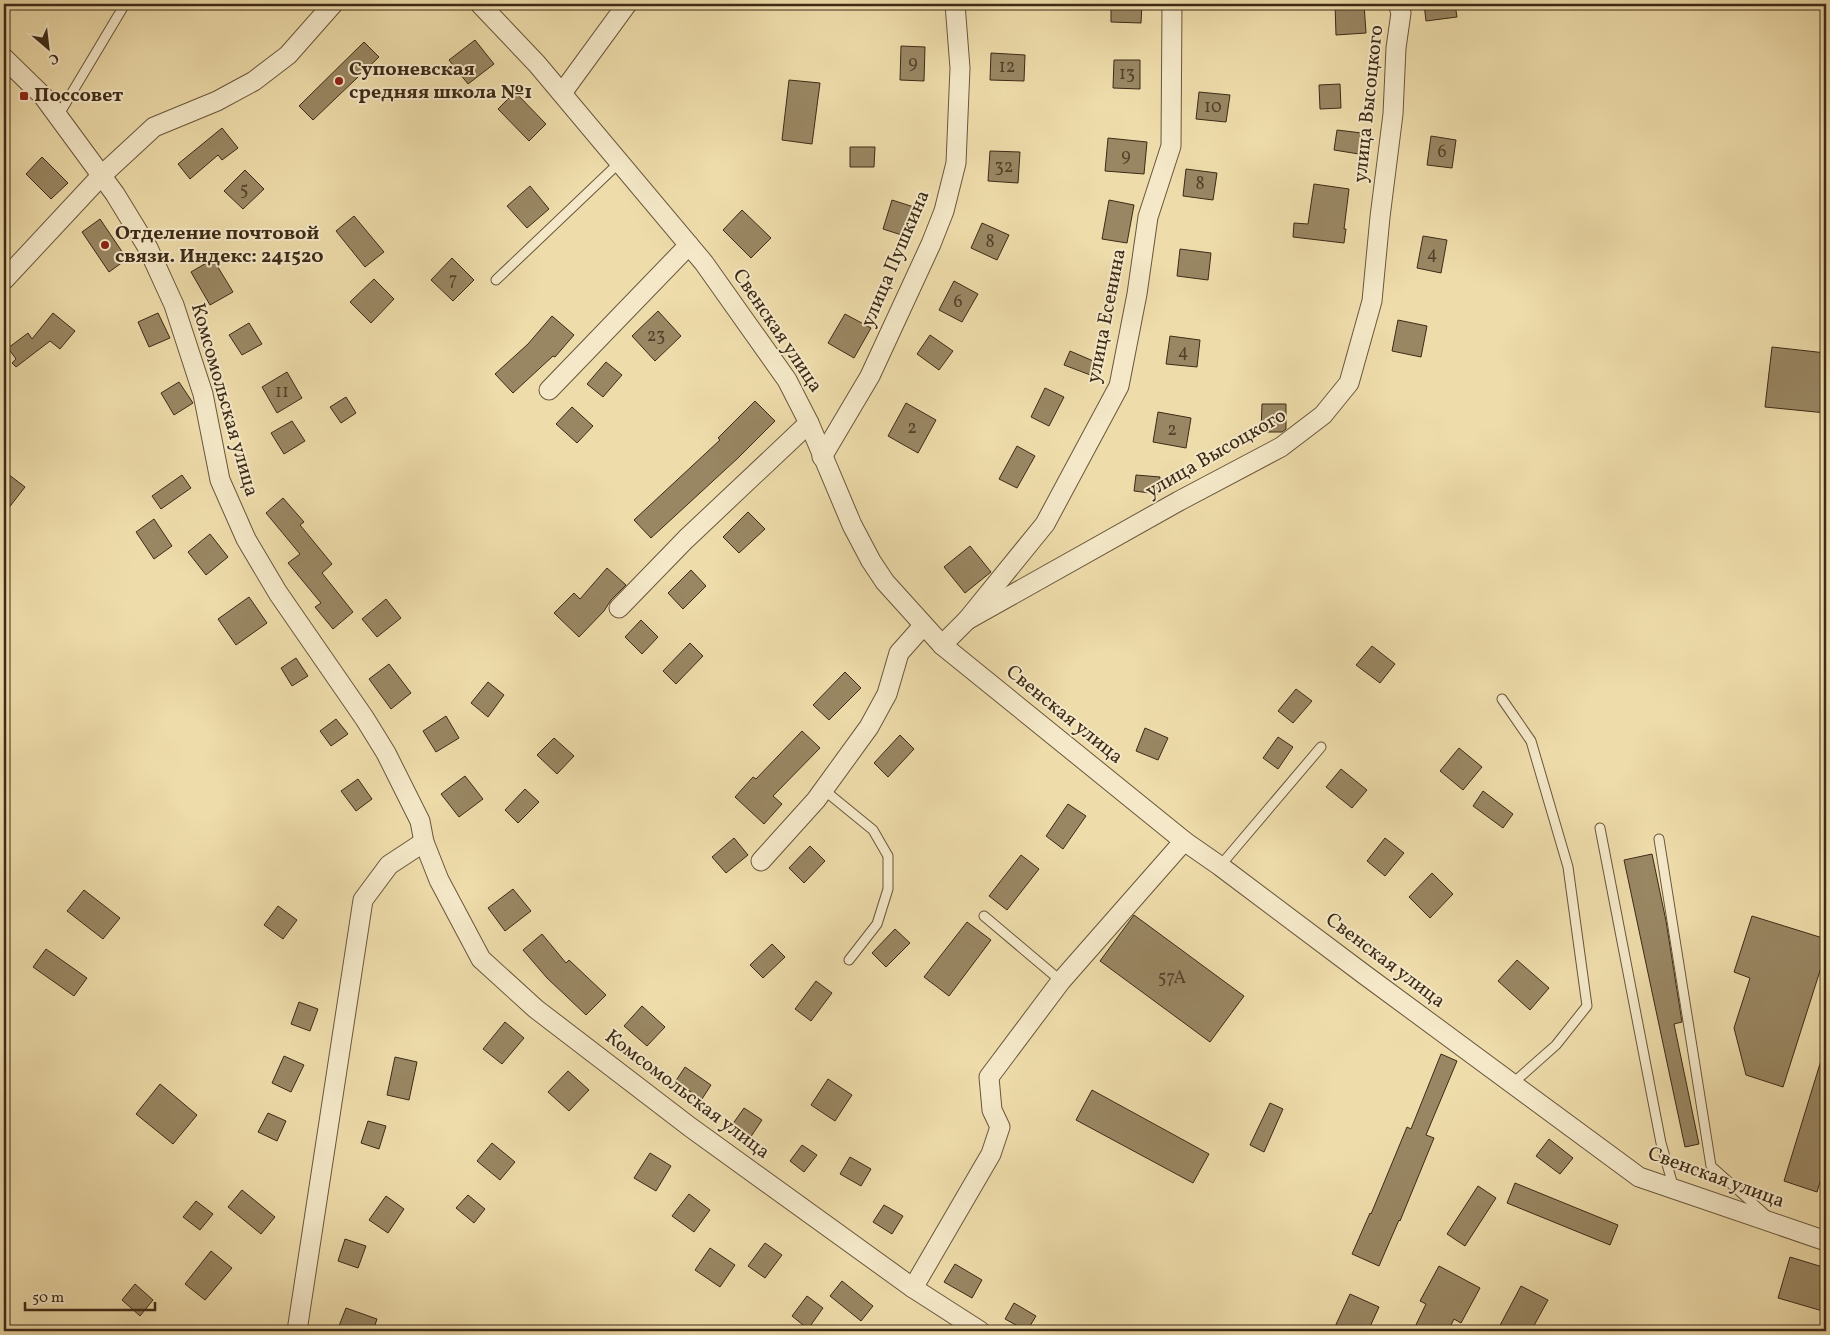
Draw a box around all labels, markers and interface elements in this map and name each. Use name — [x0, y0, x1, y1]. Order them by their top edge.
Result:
north arrow — [22, 22, 72, 72]
street label: улица Высоцкого — [1347, 24, 1391, 184]
text: С — [45, 48, 62, 69]
house number: 9 — [908, 51, 918, 76]
house number: 12 — [999, 55, 1015, 80]
place label: Супоневская средняя школа №1 — [349, 56, 532, 107]
house number: 13 — [1119, 62, 1135, 87]
marker: Супоневская средняя школа №1 — [333, 75, 345, 87]
place label: Поссовет — [34, 82, 123, 110]
marker: Поссовет — [18, 90, 30, 102]
house number: 10 — [1204, 95, 1222, 120]
house number: 6 — [1437, 140, 1447, 165]
house number: 9 — [1121, 144, 1131, 169]
house number: 32 — [995, 155, 1013, 180]
house number: 8 — [1195, 172, 1205, 197]
house number: 5 — [240, 178, 248, 203]
street label: улица Пушкина — [855, 186, 937, 332]
place label: Отделение почтовой связи. Индекс: 241520 — [115, 220, 324, 271]
house number: 8 — [985, 230, 995, 255]
marker: Отделение почтовой связи. Индекс: 241520 — [99, 239, 111, 251]
house number: 4 — [1427, 242, 1437, 267]
street label: улица Есенина — [1080, 246, 1134, 386]
street label: Свенская улица — [725, 264, 829, 399]
house number: 7 — [449, 268, 457, 293]
house number: 6 — [953, 290, 963, 315]
street label: Комсомольская улица — [183, 300, 265, 500]
house number: 23 — [647, 324, 665, 349]
house number: 4 — [1178, 340, 1188, 365]
house number: 11 — [275, 380, 289, 405]
street label: улица Высоцкого — [1140, 402, 1292, 506]
house number: 2 — [907, 416, 917, 441]
house number: 2 — [1167, 418, 1177, 443]
street label: Свенская улица — [999, 659, 1129, 771]
street label: Свенская улица — [1319, 907, 1451, 1016]
house number: 57А — [1158, 966, 1186, 991]
street label: Комсомольская улица — [599, 1024, 775, 1166]
street label: Свенская улица — [1644, 1140, 1788, 1216]
scale bar — [25, 1280, 155, 1312]
text: 50 m — [32, 1288, 64, 1309]

